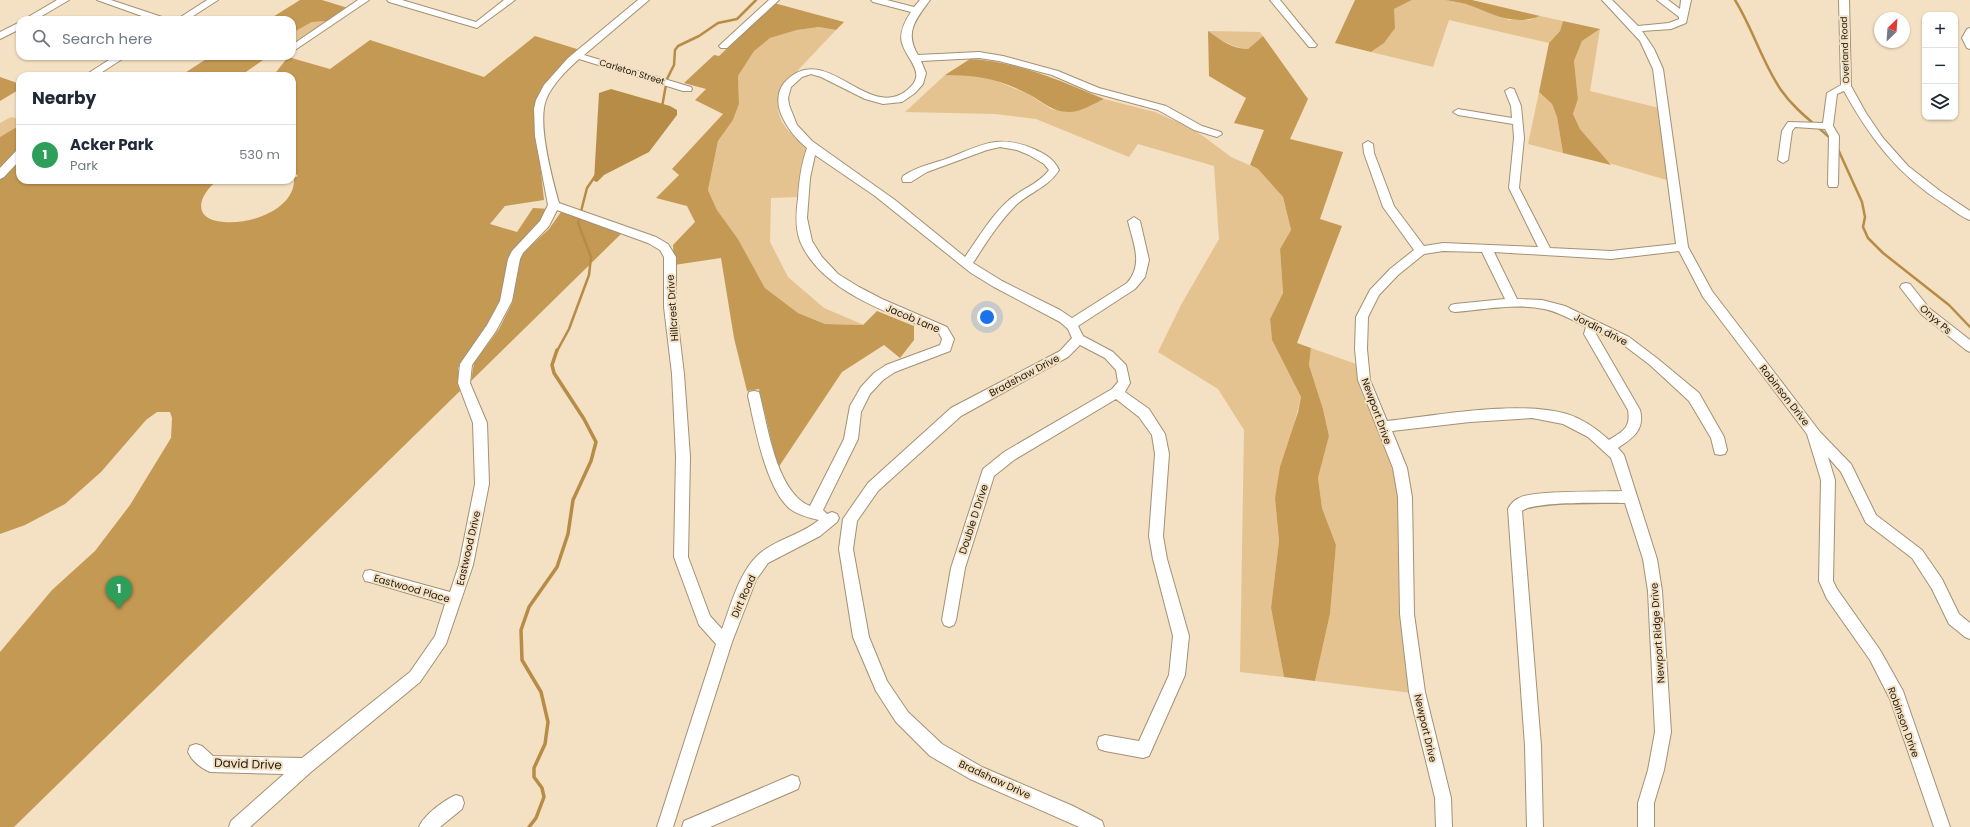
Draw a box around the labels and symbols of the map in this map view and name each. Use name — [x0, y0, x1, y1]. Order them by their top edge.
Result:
north arrow — [1874, 12, 1910, 48]
street label: Overland Road — [1838, 16, 1852, 84]
street label: Carleton Street — [598, 56, 666, 88]
street label: Hillcrest Drive — [663, 274, 682, 342]
street label: Jacob Lane — [883, 300, 942, 337]
street label: Onyx Ps — [1916, 301, 1955, 338]
your location — [977, 307, 997, 327]
street label: Jordin drive — [1571, 309, 1630, 349]
street label: Bradshaw Drive — [986, 351, 1062, 400]
street label: Robinson Drive — [1756, 362, 1813, 429]
street label: Newport Drive — [1358, 376, 1395, 446]
street label: Double D Drive — [955, 482, 992, 556]
street label: Eastwood Drive — [453, 509, 484, 587]
street label: Eastwood Place — [372, 570, 452, 607]
street label: Dirt Road — [727, 572, 760, 620]
pin: 1 — [106, 576, 132, 609]
street label: Newport Ridge Drive — [1647, 582, 1668, 684]
street label: Robinson Drive — [1884, 685, 1923, 759]
street label: Newport Drive — [1410, 692, 1441, 764]
street label: David Drive — [214, 754, 282, 773]
street label: Bradshaw Drive — [956, 756, 1033, 803]

